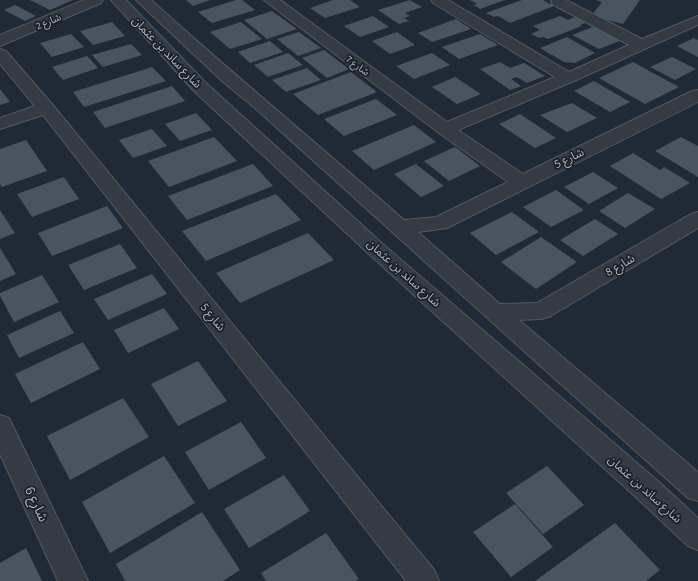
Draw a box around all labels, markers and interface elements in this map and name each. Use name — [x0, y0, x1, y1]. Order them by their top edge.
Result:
street label: شارع 2 — [33, 10, 63, 34]
street label: شارع ساند بن عثمان — [128, 13, 205, 92]
street label: شارع 7 — [343, 52, 372, 79]
street label: شارع 5 — [551, 144, 587, 173]
street label: شارع ساند بن عثمان — [363, 236, 444, 311]
street label: شارع 8 — [602, 250, 638, 281]
street label: شارع 5 — [196, 300, 229, 335]
street label: شارع ساند بن عثمان — [604, 452, 685, 527]
street label: شارع 6 — [19, 483, 53, 525]

